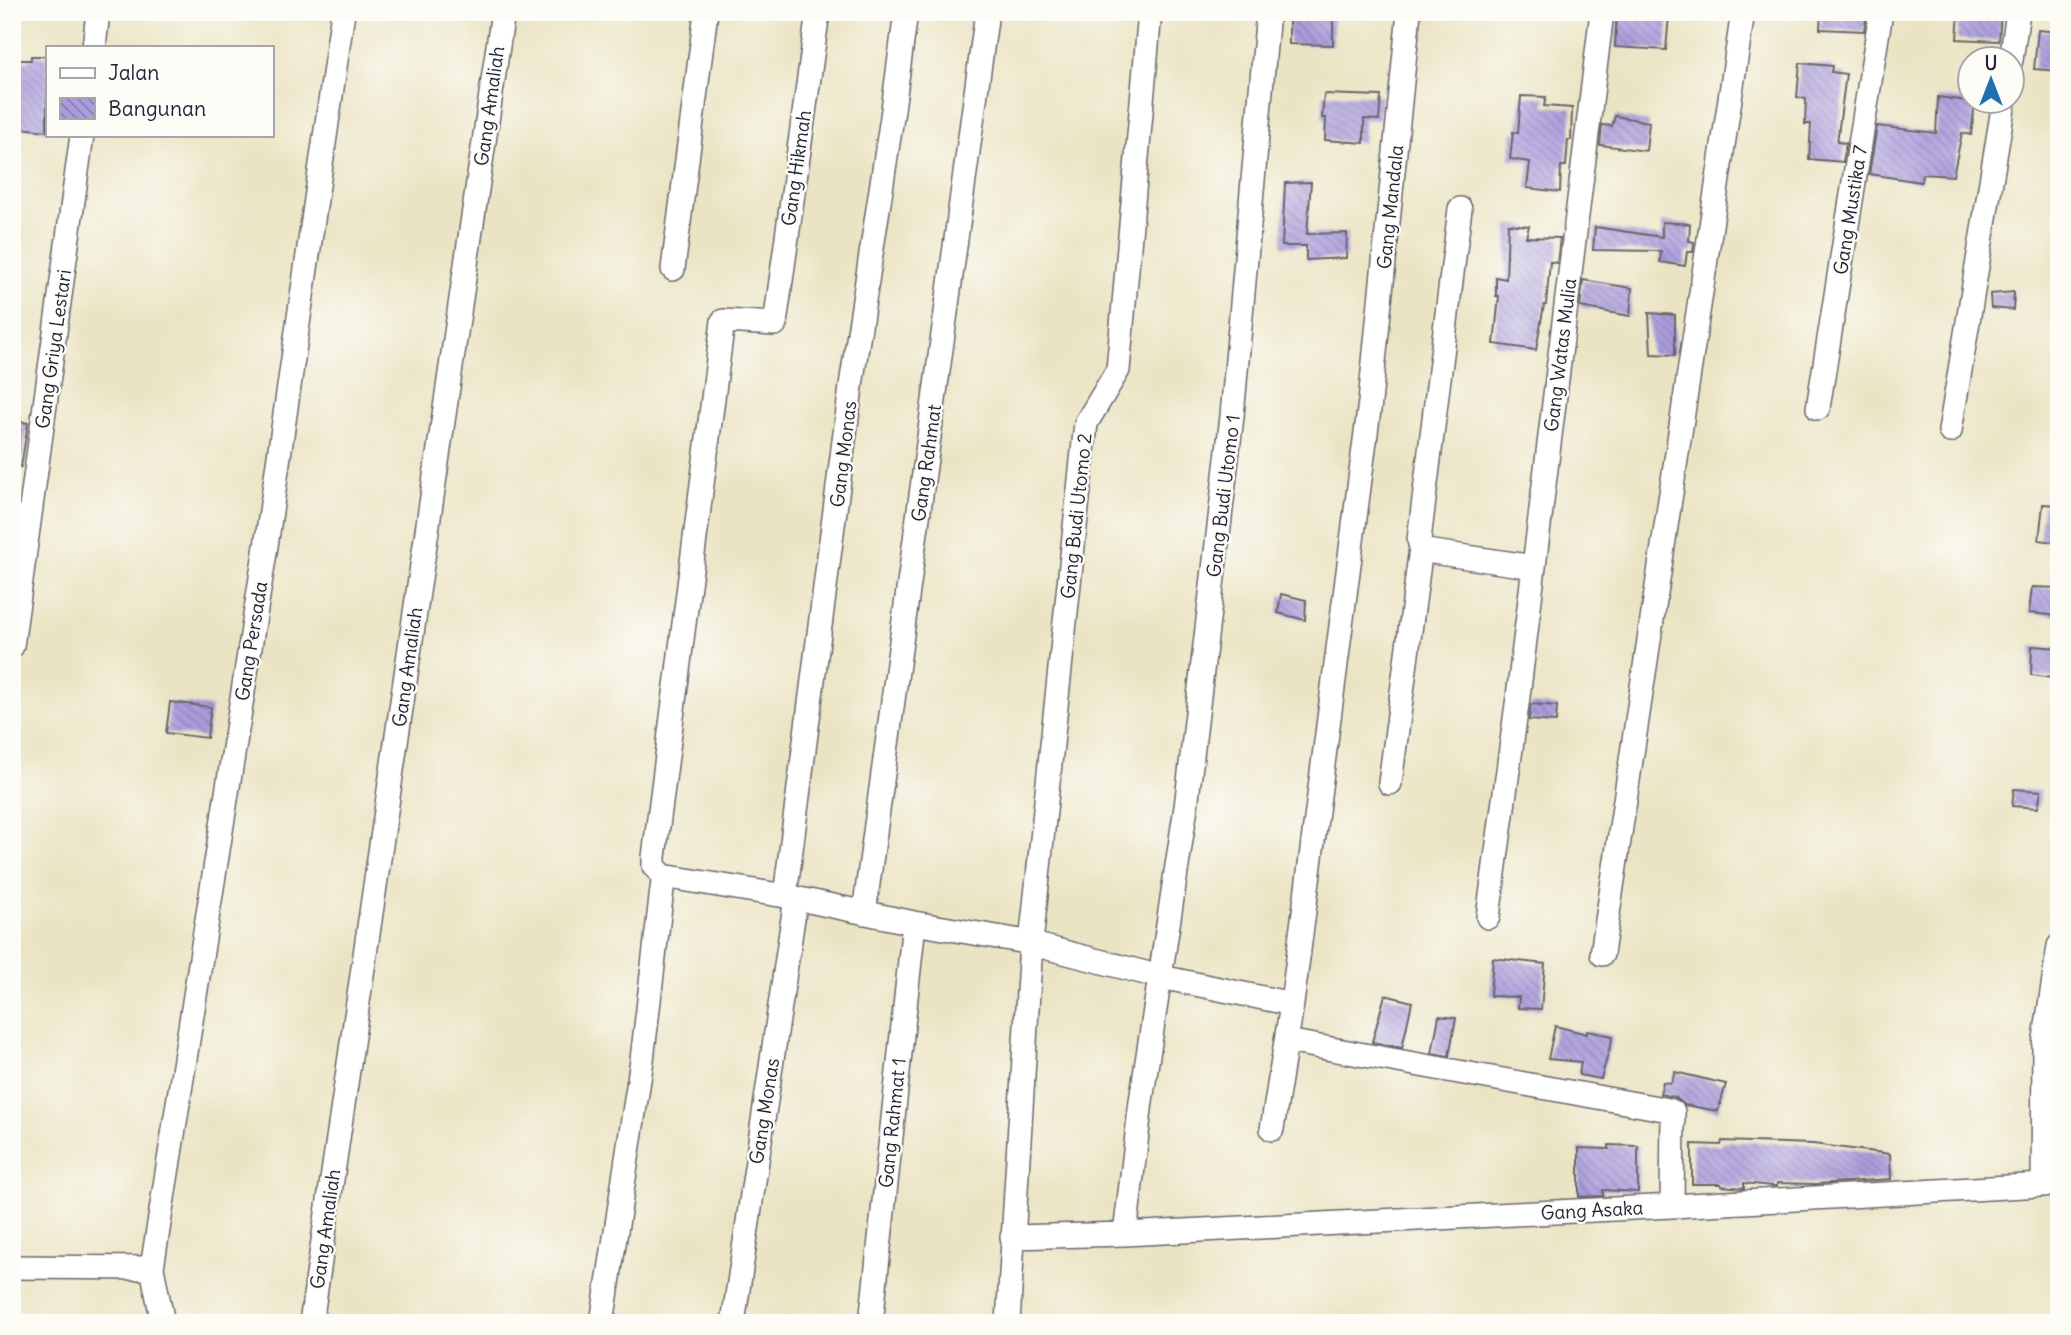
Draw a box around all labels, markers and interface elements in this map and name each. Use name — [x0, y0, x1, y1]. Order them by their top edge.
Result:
street label: Gang Amaliah — [469, 45, 509, 167]
legend — [46, 46, 273, 136]
north arrow — [1955, 46, 2025, 116]
text: U — [1985, 51, 1997, 75]
text: Jalan — [108, 59, 159, 86]
text: Bangunan — [108, 95, 206, 122]
street label: Gang Hikmah — [776, 108, 816, 227]
street label: Gang Mandala — [1372, 143, 1408, 270]
street label: Gang Mustika 7 — [1828, 144, 1872, 276]
street label: Gang Griya Lestari — [30, 268, 76, 430]
street label: Gang Watas Mulia — [1539, 277, 1581, 433]
street label: Gang Monas — [825, 399, 861, 509]
street label: Gang Rahmat — [906, 403, 946, 523]
street label: Gang Budi Utomo 1 — [1201, 413, 1245, 579]
street label: Gang Budi Utomo 2 — [1055, 432, 1097, 600]
street label: Gang Persada — [230, 579, 272, 703]
street label: Gang Amaliah — [387, 606, 427, 728]
street label: Gang Monas — [744, 1056, 784, 1166]
street label: Gang Rahmat 1 — [873, 1057, 911, 1189]
street label: Gang Amaliah — [305, 1168, 345, 1290]
street label: Gang Asaka — [1540, 1195, 1644, 1225]

